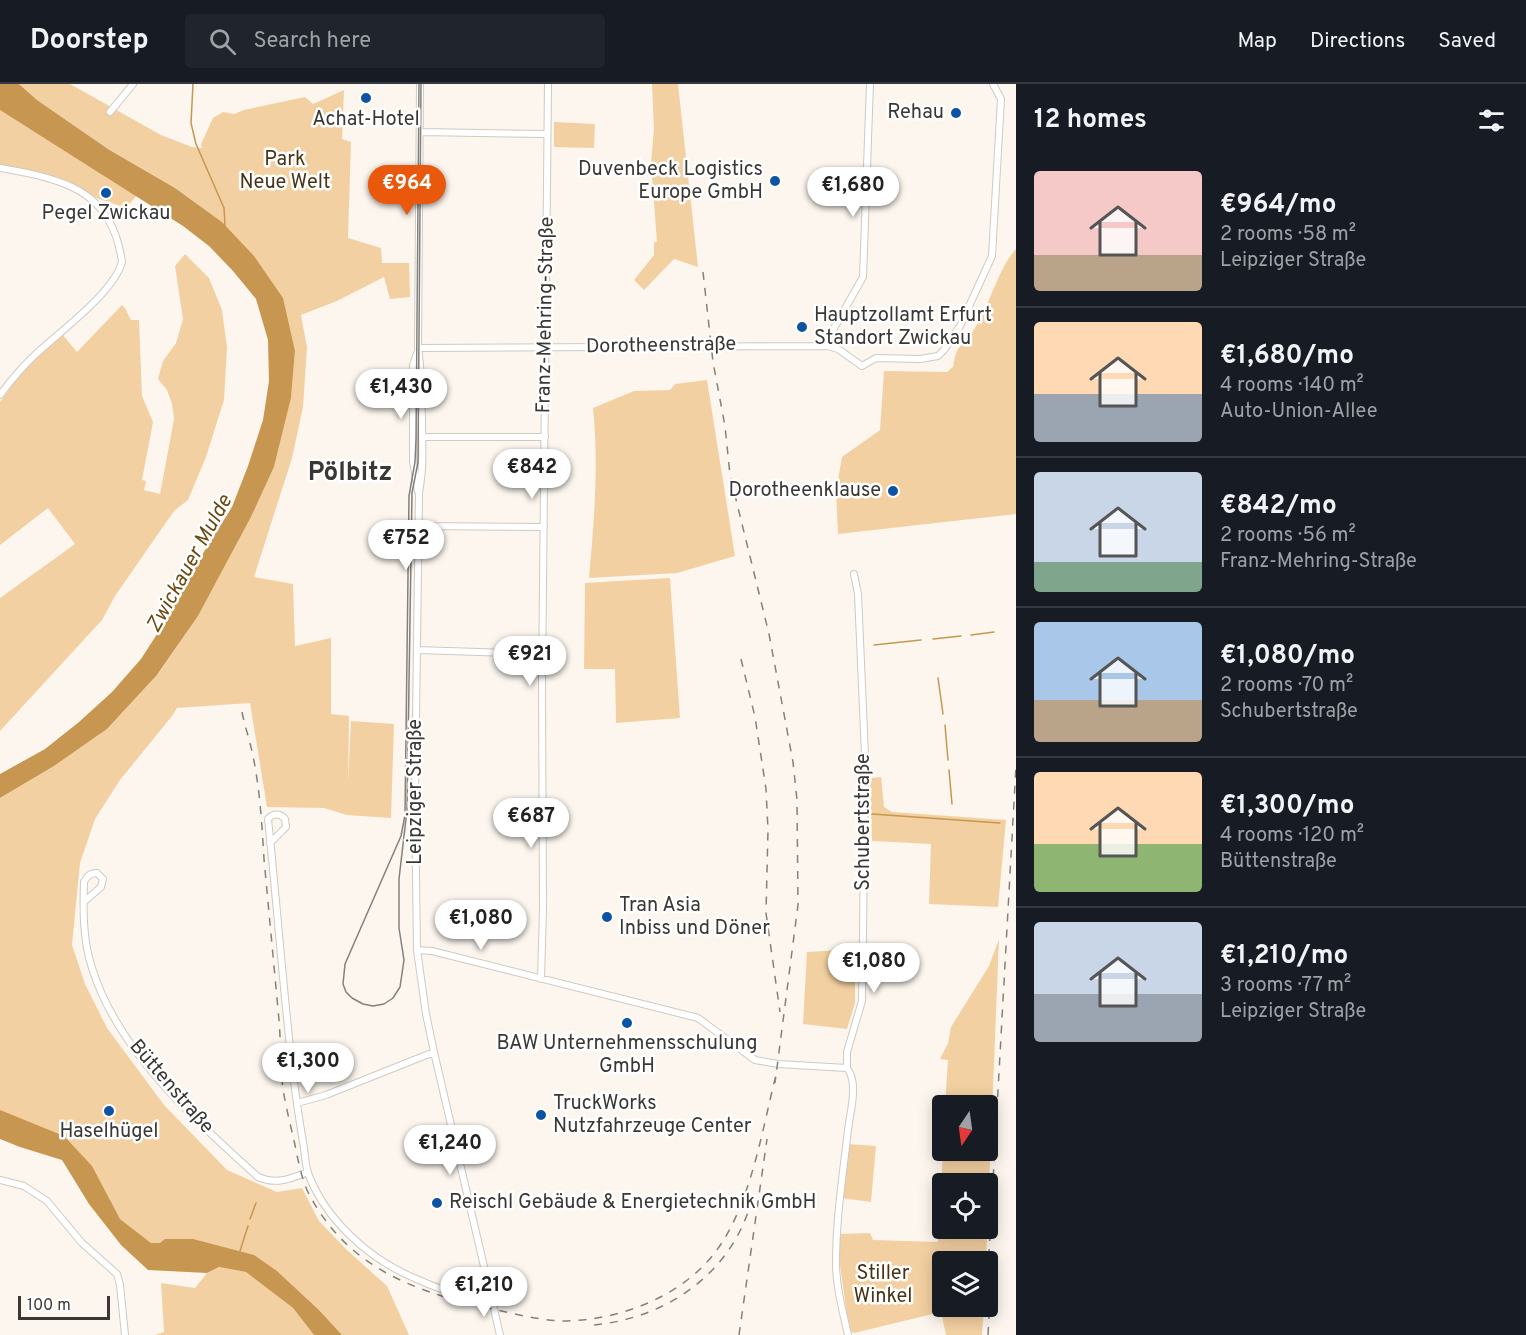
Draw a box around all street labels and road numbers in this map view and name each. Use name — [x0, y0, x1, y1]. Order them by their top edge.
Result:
street label: Franz-Mehring-Straße — [531, 216, 561, 414]
street label: Dorotheenstraße — [586, 332, 736, 360]
street label: Leipziger Straße — [403, 719, 429, 865]
street label: Schubertstraße — [851, 753, 877, 891]
street label: Büttenstraße — [123, 1034, 219, 1140]

